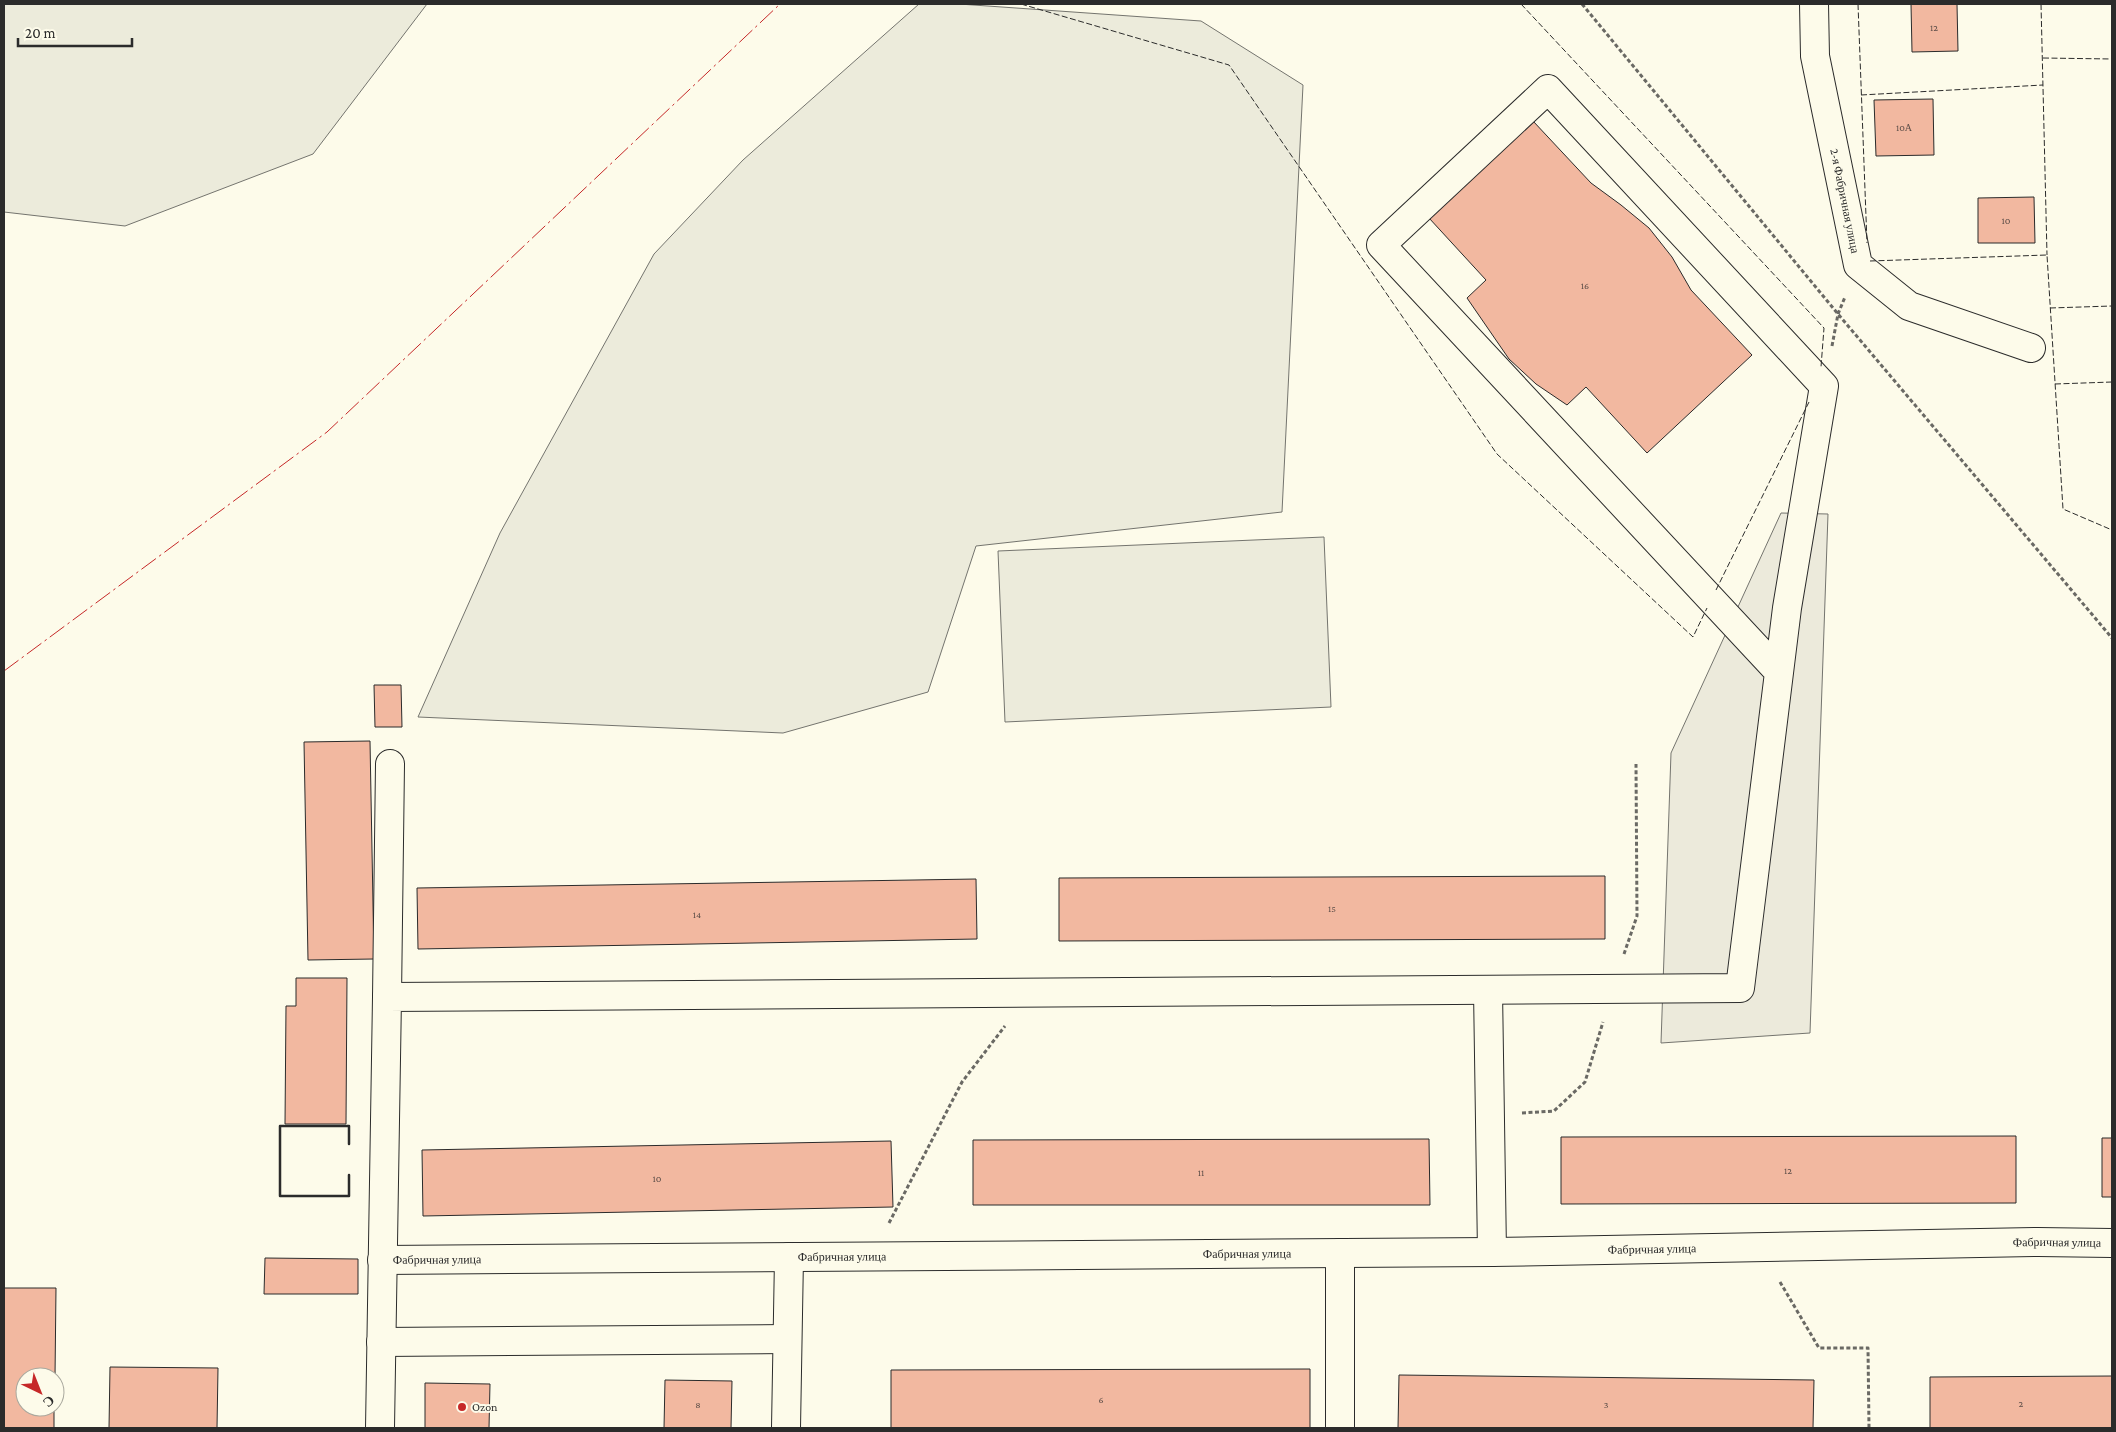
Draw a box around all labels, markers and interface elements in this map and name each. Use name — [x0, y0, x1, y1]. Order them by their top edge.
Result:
scale bar — [18, 15, 131, 47]
house number: 12 — [1930, 22, 1938, 33]
text: 20 m — [25, 25, 56, 41]
house number: 10А — [1896, 122, 1913, 133]
street label: 2-я Фабричная улица — [1827, 147, 1863, 255]
house number: 10 — [2002, 215, 2011, 226]
house number: 16 — [1581, 280, 1589, 291]
house number: 15 — [1328, 903, 1336, 914]
house number: 14 — [693, 909, 701, 920]
house number: 12 — [1784, 1165, 1792, 1176]
house number: 11 — [1198, 1167, 1204, 1178]
house number: 10 — [653, 1173, 662, 1184]
street label: Фабричная улица — [2012, 1235, 2102, 1250]
street label: Фабричная улица — [1608, 1241, 1697, 1257]
street label: Фабричная улица — [1203, 1246, 1292, 1261]
street label: Фабричная улица — [798, 1249, 887, 1264]
street label: Фабричная улица — [393, 1252, 482, 1267]
north arrow — [15, 1367, 65, 1417]
text: С — [40, 1392, 58, 1411]
house number: 6 — [1098, 1394, 1104, 1405]
house number: 2 — [2019, 1398, 2024, 1409]
house number: 8 — [695, 1399, 701, 1410]
house number: 3 — [1604, 1399, 1609, 1410]
place label: Ozon — [472, 1400, 498, 1414]
marker: Ozon — [456, 1401, 468, 1413]

